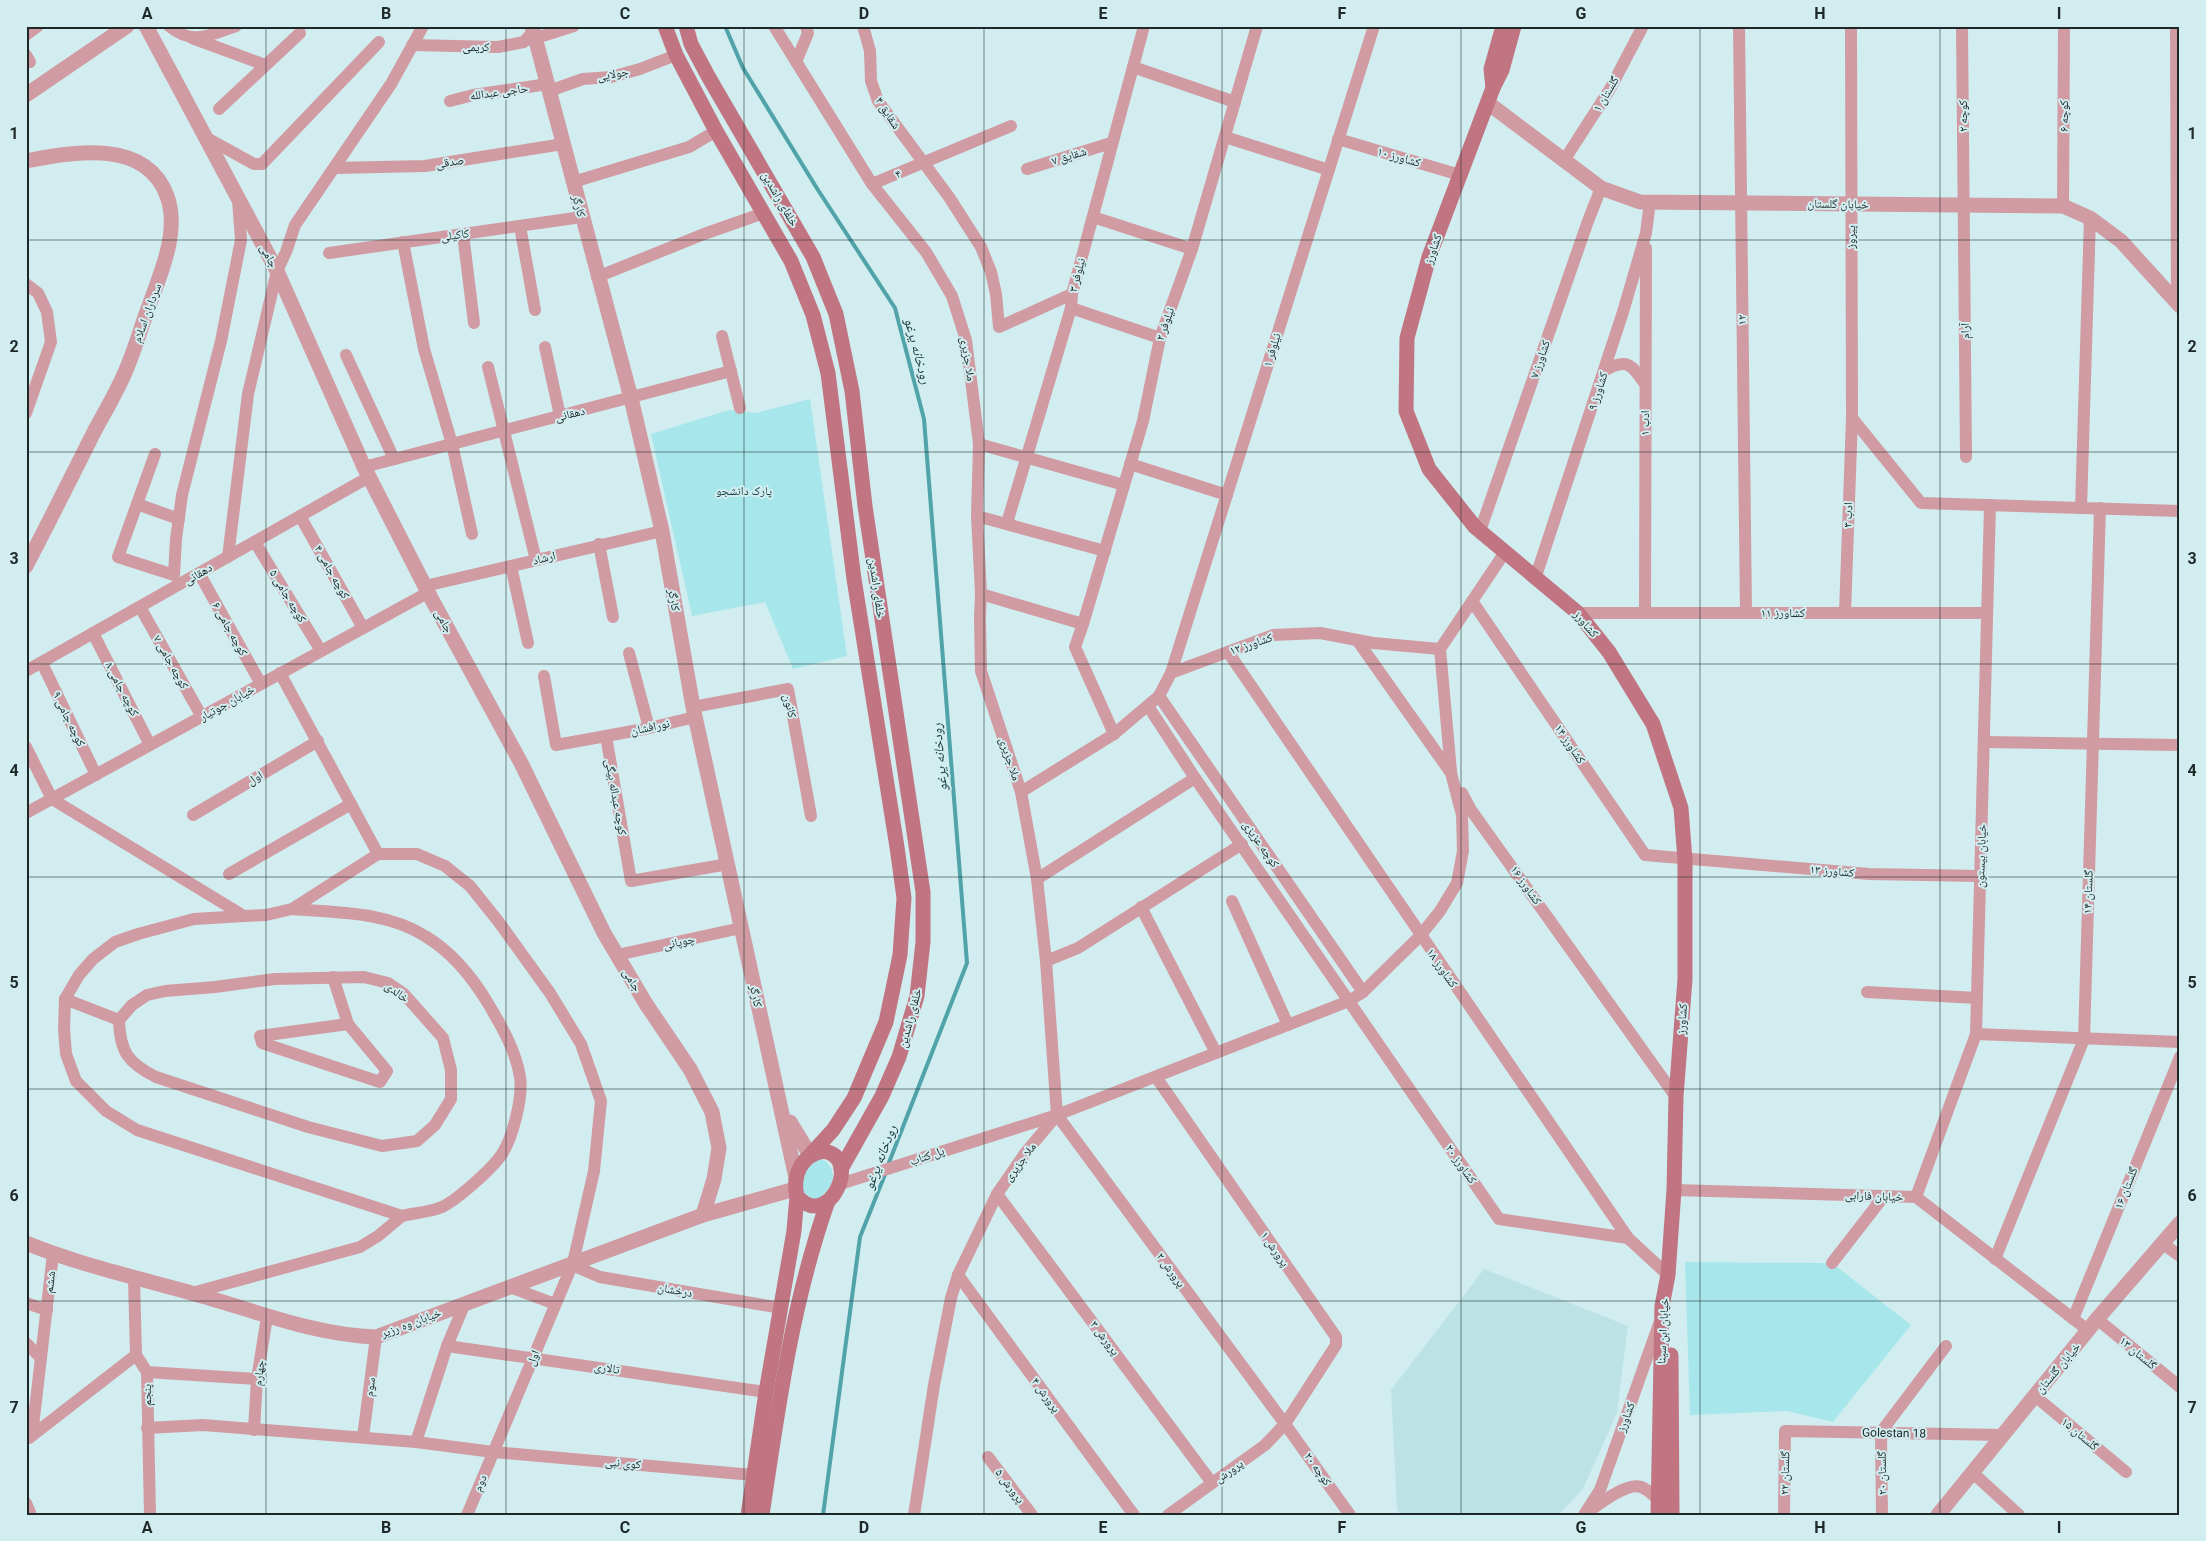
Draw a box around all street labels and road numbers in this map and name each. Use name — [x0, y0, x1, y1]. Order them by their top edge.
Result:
street label: کریمی — [462, 40, 490, 54]
street label: جولایی — [596, 64, 630, 84]
street label: گلستان ۱ — [1590, 74, 1622, 114]
street label: حاجی عبدالله — [469, 81, 529, 103]
street label: شقایق ۴ — [872, 94, 904, 132]
street label: کوچه ۲ — [1956, 100, 1970, 132]
street label: کوچه ۶ — [2057, 100, 2071, 132]
street label: شقایق ۷ — [1050, 144, 1088, 168]
street label: کشاورز ۱۰ — [1376, 144, 1422, 170]
street label: صدقی — [435, 153, 465, 171]
street label: ۴ — [893, 166, 903, 182]
street label: خلفای راشدین — [759, 169, 801, 229]
street label: کارگر — [569, 192, 589, 219]
street label: خیابان گلستان — [1807, 196, 1869, 212]
street label: پیروز — [1844, 225, 1858, 250]
street label: کاکیلی — [440, 226, 470, 244]
street label: کشاورز — [1421, 232, 1445, 267]
street label: جامی — [257, 242, 281, 270]
street label: نیلوفر ۳ — [1066, 257, 1088, 293]
street label: سرداران اسلام — [130, 281, 165, 345]
street label: نیلوفر ۲ — [1153, 305, 1177, 343]
street label: ۱۲ — [1735, 314, 1749, 326]
street label: آرام — [1958, 322, 1973, 339]
street label: نیلوفر ۱ — [1260, 331, 1284, 369]
street label: ملا جزیری — [957, 336, 978, 382]
street label: کشاورز ۷ — [1527, 338, 1553, 380]
street label: کشاورز ۹ — [1585, 370, 1611, 412]
street label: دهقانی — [554, 404, 586, 424]
street label: ادب ۱ — [1638, 410, 1652, 436]
street label: ادب ۳ — [1841, 502, 1856, 528]
street label: کوچه جامی ۴ — [311, 543, 353, 601]
street label: ارشاد — [531, 548, 557, 568]
street label: خلفای راشدین — [866, 557, 888, 619]
street label: دهقانی — [181, 560, 215, 588]
street label: کوچه جامی ۵ — [267, 567, 309, 625]
street label: کارگر — [665, 587, 683, 612]
street label: کوچه جامی ۶ — [209, 600, 251, 658]
street label: کشاورز ۱۱ — [1761, 606, 1805, 620]
street label: جامی — [432, 607, 456, 635]
street label: کشاورز — [1570, 607, 1601, 640]
street label: کشاورز ۱۲ — [1228, 630, 1274, 658]
street label: کوچه جامی ۷ — [150, 633, 192, 691]
street label: کوچه جامی ۸ — [102, 659, 142, 719]
street label: خیابان جوتیار — [196, 682, 257, 725]
street label: کوچه جامی ۹ — [50, 689, 88, 749]
street label: کانون — [780, 693, 800, 719]
street label: نورافشان — [629, 716, 671, 738]
street label: کشاورز ۱۴ — [1552, 722, 1588, 766]
street label: ملا جزیری — [996, 736, 1024, 782]
street label: کوچه عبداله بیگی — [602, 758, 630, 836]
street label: اول — [245, 768, 265, 788]
street label: کوچه عزیزی — [1240, 818, 1282, 870]
street label: خیابان بیستون — [1973, 823, 1989, 888]
street label: کشاورز ۱۳ — [1809, 862, 1855, 880]
street label: کشاورز ۱۶ — [1507, 863, 1545, 907]
street label: گلستان ۱۴ — [2080, 870, 2096, 914]
street label: چوپانی — [662, 932, 696, 952]
street label: کشاورز ۱۸ — [1423, 946, 1461, 990]
street label: جامی — [620, 966, 644, 994]
street label: خالدی — [382, 979, 412, 1006]
street label: کارگر — [747, 983, 765, 1008]
street label: خلفای راشدین — [895, 986, 925, 1049]
street label: کشاورز — [1674, 1003, 1690, 1036]
street label: ملا جزیری — [1001, 1140, 1039, 1184]
street label: کشاورز ۲۰ — [1442, 1142, 1480, 1186]
street label: پل کتاب — [908, 1143, 947, 1169]
street label: گلستان ۱۶ — [2111, 1165, 2141, 1211]
street label: خیابان فارابی — [1845, 1188, 1904, 1204]
street label: پرورش ۱ — [1258, 1229, 1292, 1270]
street label: پرورش ۲ — [1154, 1250, 1189, 1291]
street label: ششم — [42, 1270, 59, 1294]
street label: درخشان — [656, 1280, 694, 1300]
street label: خیابان ابن سینا — [1654, 1297, 1672, 1364]
street label: خیابان وه رزیر — [378, 1306, 443, 1341]
street label: پرورش ۳ — [1087, 1318, 1123, 1358]
street label: گلستان ۱۳ — [2117, 1333, 2159, 1373]
street label: خیابان گلستان — [2033, 1340, 2084, 1396]
street label: اول — [524, 1348, 543, 1368]
street label: چهارم — [250, 1359, 269, 1387]
street label: تالاری — [593, 1359, 621, 1377]
street label: پرورش ۴ — [1029, 1375, 1064, 1416]
street label: سوم — [362, 1376, 379, 1398]
street label: پنجم — [140, 1383, 155, 1406]
street label: کشاورز — [1614, 1400, 1638, 1435]
street label: گلستان ۱۵ — [2059, 1414, 2101, 1454]
street label: Golestan 18 — [1862, 1425, 1926, 1441]
street label: کوچه ۲۰ — [1302, 1450, 1334, 1488]
street label: گلستان ۲۲ — [1778, 1451, 1792, 1495]
street label: گلستان ۲۰ — [1875, 1451, 1889, 1495]
street label: کوی نبی — [604, 1454, 642, 1472]
street label: پرورش — [1212, 1456, 1246, 1486]
street label: پرورش ۵ — [992, 1466, 1028, 1506]
street label: دوم — [470, 1473, 491, 1494]

